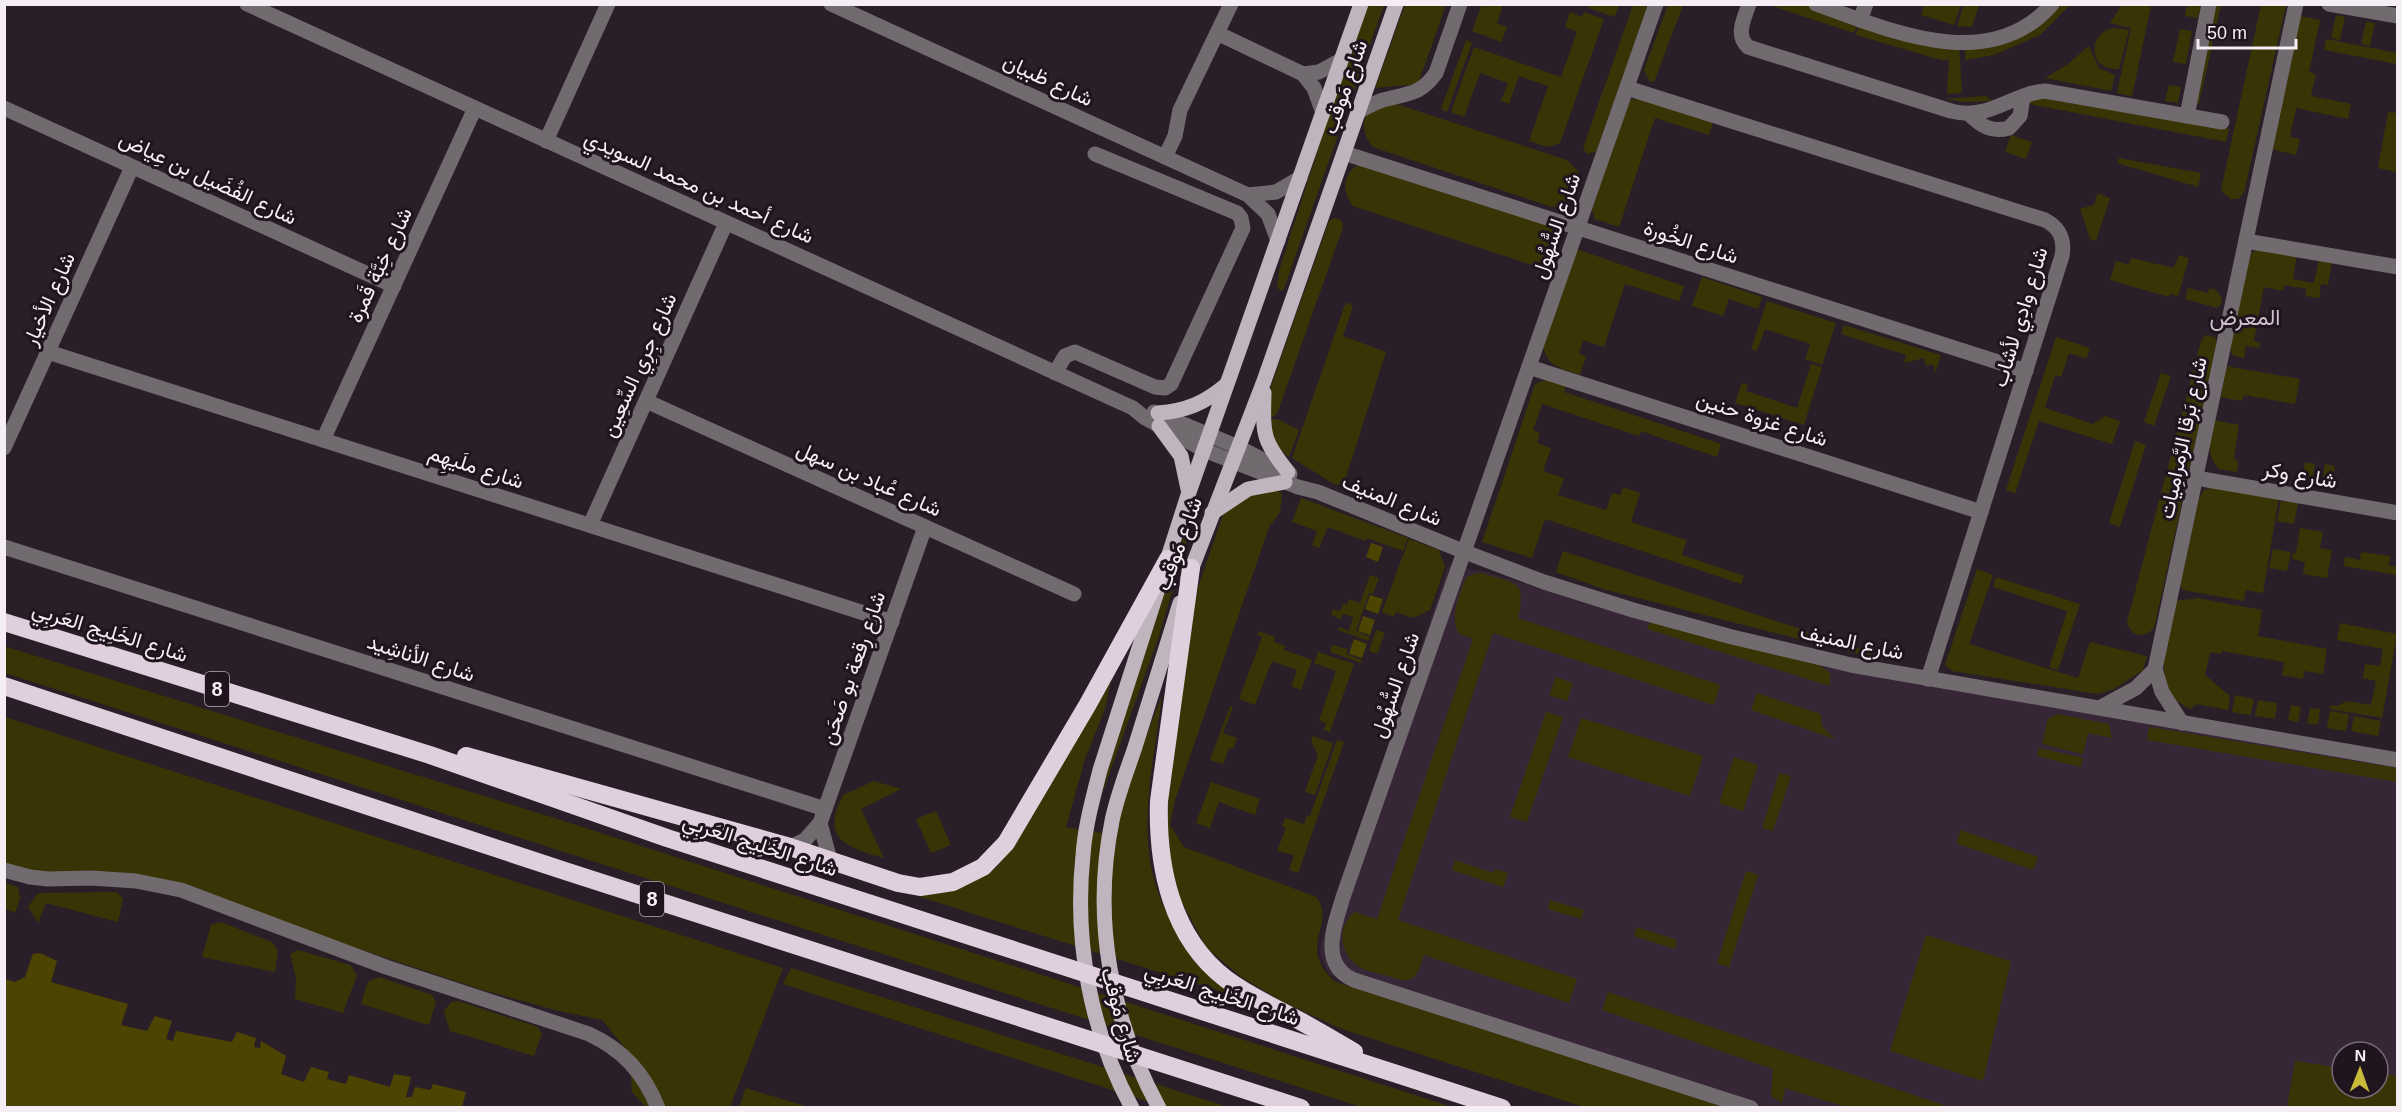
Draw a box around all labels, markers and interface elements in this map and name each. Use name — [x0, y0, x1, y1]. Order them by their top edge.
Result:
scale bar — [2198, 12, 2296, 50]
text: 50 m — [2207, 23, 2247, 43]
street label: شارع مَوقب — [1318, 37, 1374, 138]
street label: شارع ظبيان — [998, 49, 1097, 113]
street label: شارع الفُضَيل بن عِياض — [115, 126, 301, 232]
street label: شارع أحمد بن محمد السويدي — [579, 126, 817, 253]
street label: شارع السُّهُول — [1526, 170, 1587, 283]
street label: شارع خِبَّة قَمرة — [342, 203, 419, 327]
street label: شارع الخُورة — [1640, 215, 1742, 270]
street label: شارع وادِي لأشاب — [1987, 244, 2058, 391]
street label: شارع الأخيار — [17, 249, 82, 351]
street label: شارع جِرِي السِّعِين — [597, 289, 686, 443]
district label: المعرض — [2210, 305, 2280, 331]
street label: شارع بَرقا الرَّمرامِيات — [2154, 355, 2214, 521]
street label: شارع غزوة حنين — [1693, 387, 1831, 453]
street label: شارع عُباد بن سهل — [792, 436, 945, 524]
street label: شارع ملَيهِم — [424, 440, 527, 499]
street label: شارع وكر — [2260, 457, 2339, 495]
street label: شارع المنيف — [1338, 469, 1445, 533]
street label: شارع مَوقب — [1151, 494, 1209, 595]
street label: شارع رِقعة بو صَحَن — [816, 588, 895, 749]
street label: شارع الخَلِيج العَربِي — [28, 597, 191, 672]
street label: شارع المنيف — [1798, 619, 1906, 667]
street label: شارع الأناشِيد — [364, 629, 478, 689]
street label: شارع السُّهُول — [1365, 629, 1426, 742]
road number: 8 — [205, 672, 229, 706]
street label: شارع الخَلِيج العَربِي — [678, 809, 840, 886]
road number: 8 — [640, 882, 664, 916]
street label: شارع الخَلِيج العَربِي — [1140, 958, 1302, 1035]
street label: شارع مَوقب — [1094, 965, 1146, 1066]
north arrow — [2330, 1040, 2390, 1100]
text: N — [2354, 1047, 2366, 1064]

